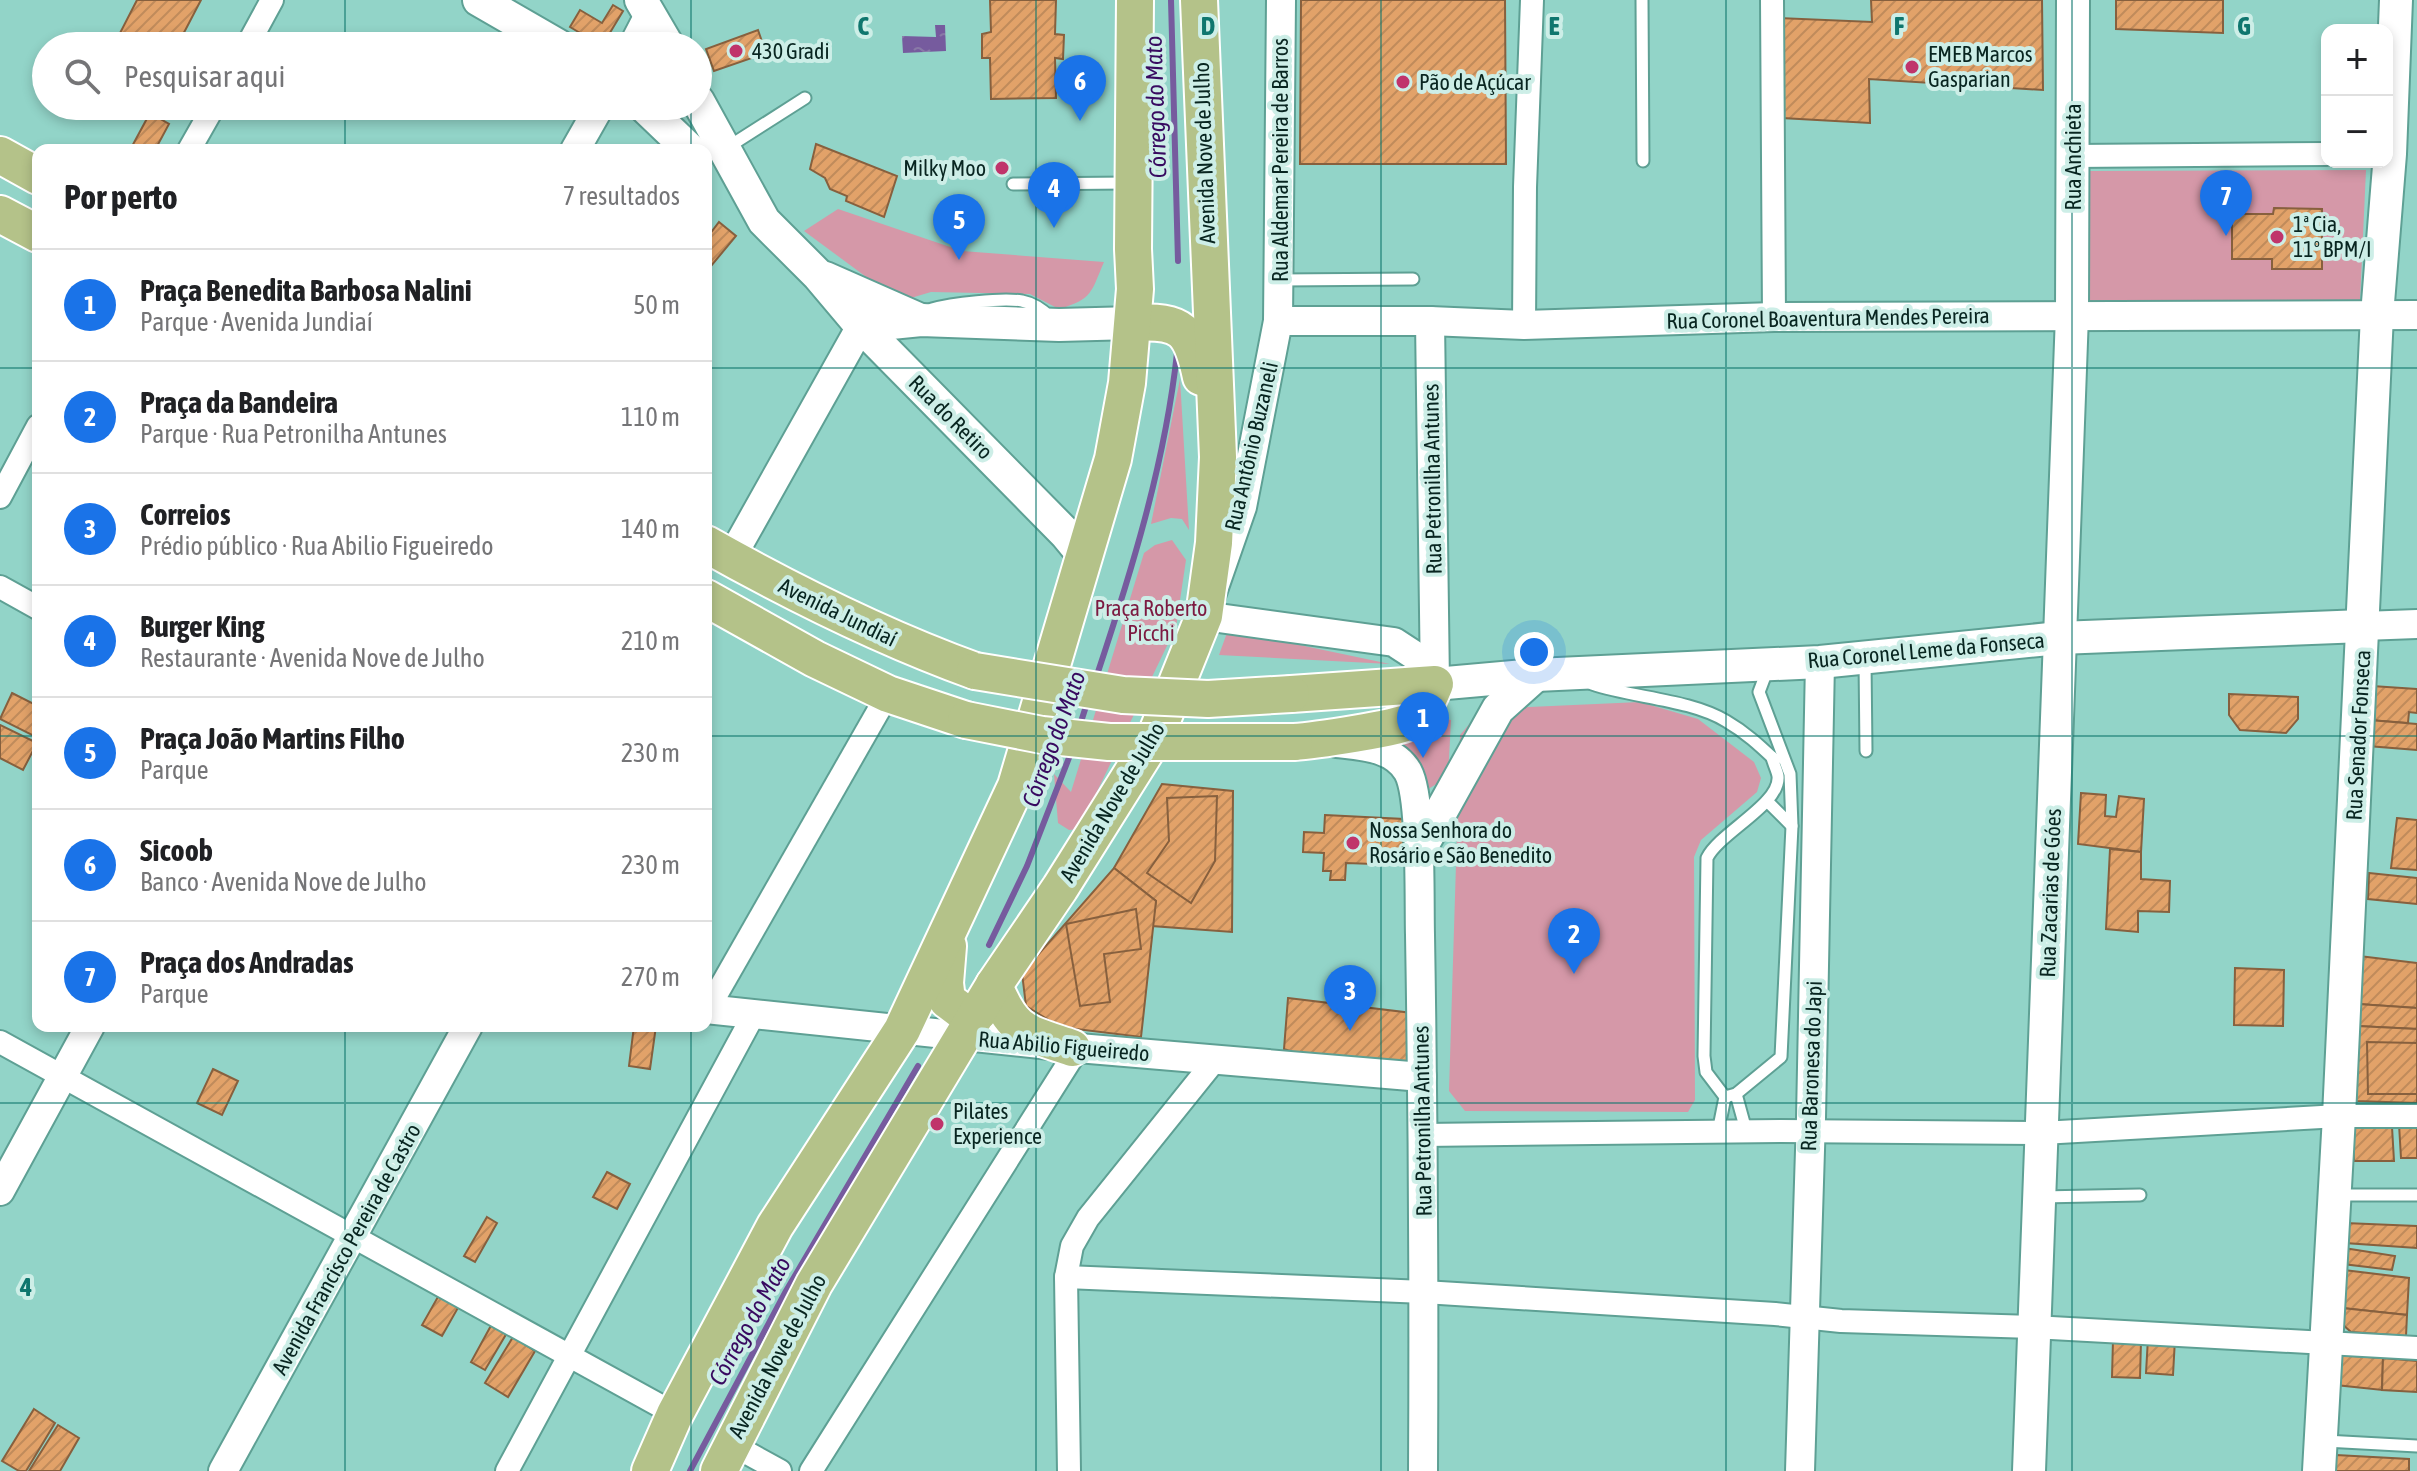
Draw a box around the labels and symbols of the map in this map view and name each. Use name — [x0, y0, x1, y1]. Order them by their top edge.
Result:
text: C — [857, 11, 869, 41]
text: D — [1201, 11, 1215, 41]
text: E — [1548, 11, 1560, 41]
text: F — [1894, 11, 1905, 41]
text: G — [2237, 11, 2251, 41]
water label: Córrego do Mato — [1140, 35, 1171, 179]
place label: 430 Gradi — [752, 38, 829, 64]
street label: Rua Aldemar Pereira de Barros — [1267, 38, 1293, 282]
place label: EMEB Marcos Gasparian — [1928, 41, 2033, 92]
marker: 430 Gradi — [727, 42, 745, 60]
pin: 6 — [1054, 55, 1106, 121]
marker: EMEB Marcos Gasparian — [1903, 58, 1921, 76]
street label: Avenida Nove de Julho — [1188, 62, 1220, 244]
place label: Pão de Açúcar — [1419, 69, 1531, 95]
marker: Pão de Açúcar — [1394, 73, 1412, 91]
street label: Rua Anchieta — [2060, 104, 2086, 210]
place label: Milky Moo — [903, 155, 986, 181]
marker: Milky Moo — [993, 159, 1011, 177]
pin: 4 — [1028, 162, 1080, 228]
pin: 7 — [2200, 170, 2252, 236]
pin: 5 — [933, 194, 985, 260]
place label: 1ª Cia, 11º BPM/I — [2293, 211, 2372, 262]
marker: 1ª Cia, 11º BPM/I — [2268, 228, 2286, 246]
street label: Rua Coronel Boaventura Mendes Pereira — [1666, 302, 1990, 334]
street label: Rua Antônio Buzaneli — [1219, 359, 1283, 533]
street label: Rua do Retiro — [904, 370, 998, 464]
street label: Rua Petronilha Antunes — [1417, 383, 1447, 575]
street label: Avenida Jundiaí — [775, 572, 901, 652]
park label: Praça Roberto Picchi — [1095, 595, 1207, 646]
street label: Rua Coronel Leme da Fonseca — [1806, 627, 2046, 673]
your location — [1514, 632, 1554, 672]
street label: Rua Senador Fonseca — [2341, 649, 2375, 821]
water label: Córrego do Mato — [1016, 667, 1091, 810]
pin: 1 — [1397, 692, 1449, 758]
street label: Avenida Nove de Julho — [1054, 717, 1170, 887]
street label: Rua Zacarias de Góes — [2034, 808, 2066, 978]
place label: Nossa Senhora do Rosário e São Benedito — [1369, 817, 1552, 868]
marker: Nossa Senhora do Rosário e São Benedito — [1344, 834, 1362, 852]
pin: 2 — [1548, 908, 1600, 974]
pin: 3 — [1324, 965, 1376, 1031]
street label: Rua Baronesa do Japi — [1795, 980, 1827, 1152]
street label: Rua Petronilha Antunes — [1407, 1025, 1437, 1217]
street label: Rua Abilio Figueiredo — [977, 1026, 1151, 1066]
place label: Pilates Experience — [953, 1098, 1042, 1149]
marker: Pilates Experience — [928, 1115, 946, 1133]
street label: Avenida Francisco Pereira de Castro — [266, 1119, 426, 1379]
water label: Córrego do Mato — [703, 1252, 796, 1390]
street label: Avenida Nove de Julho — [723, 1270, 831, 1442]
text: 4 — [19, 1272, 32, 1302]

